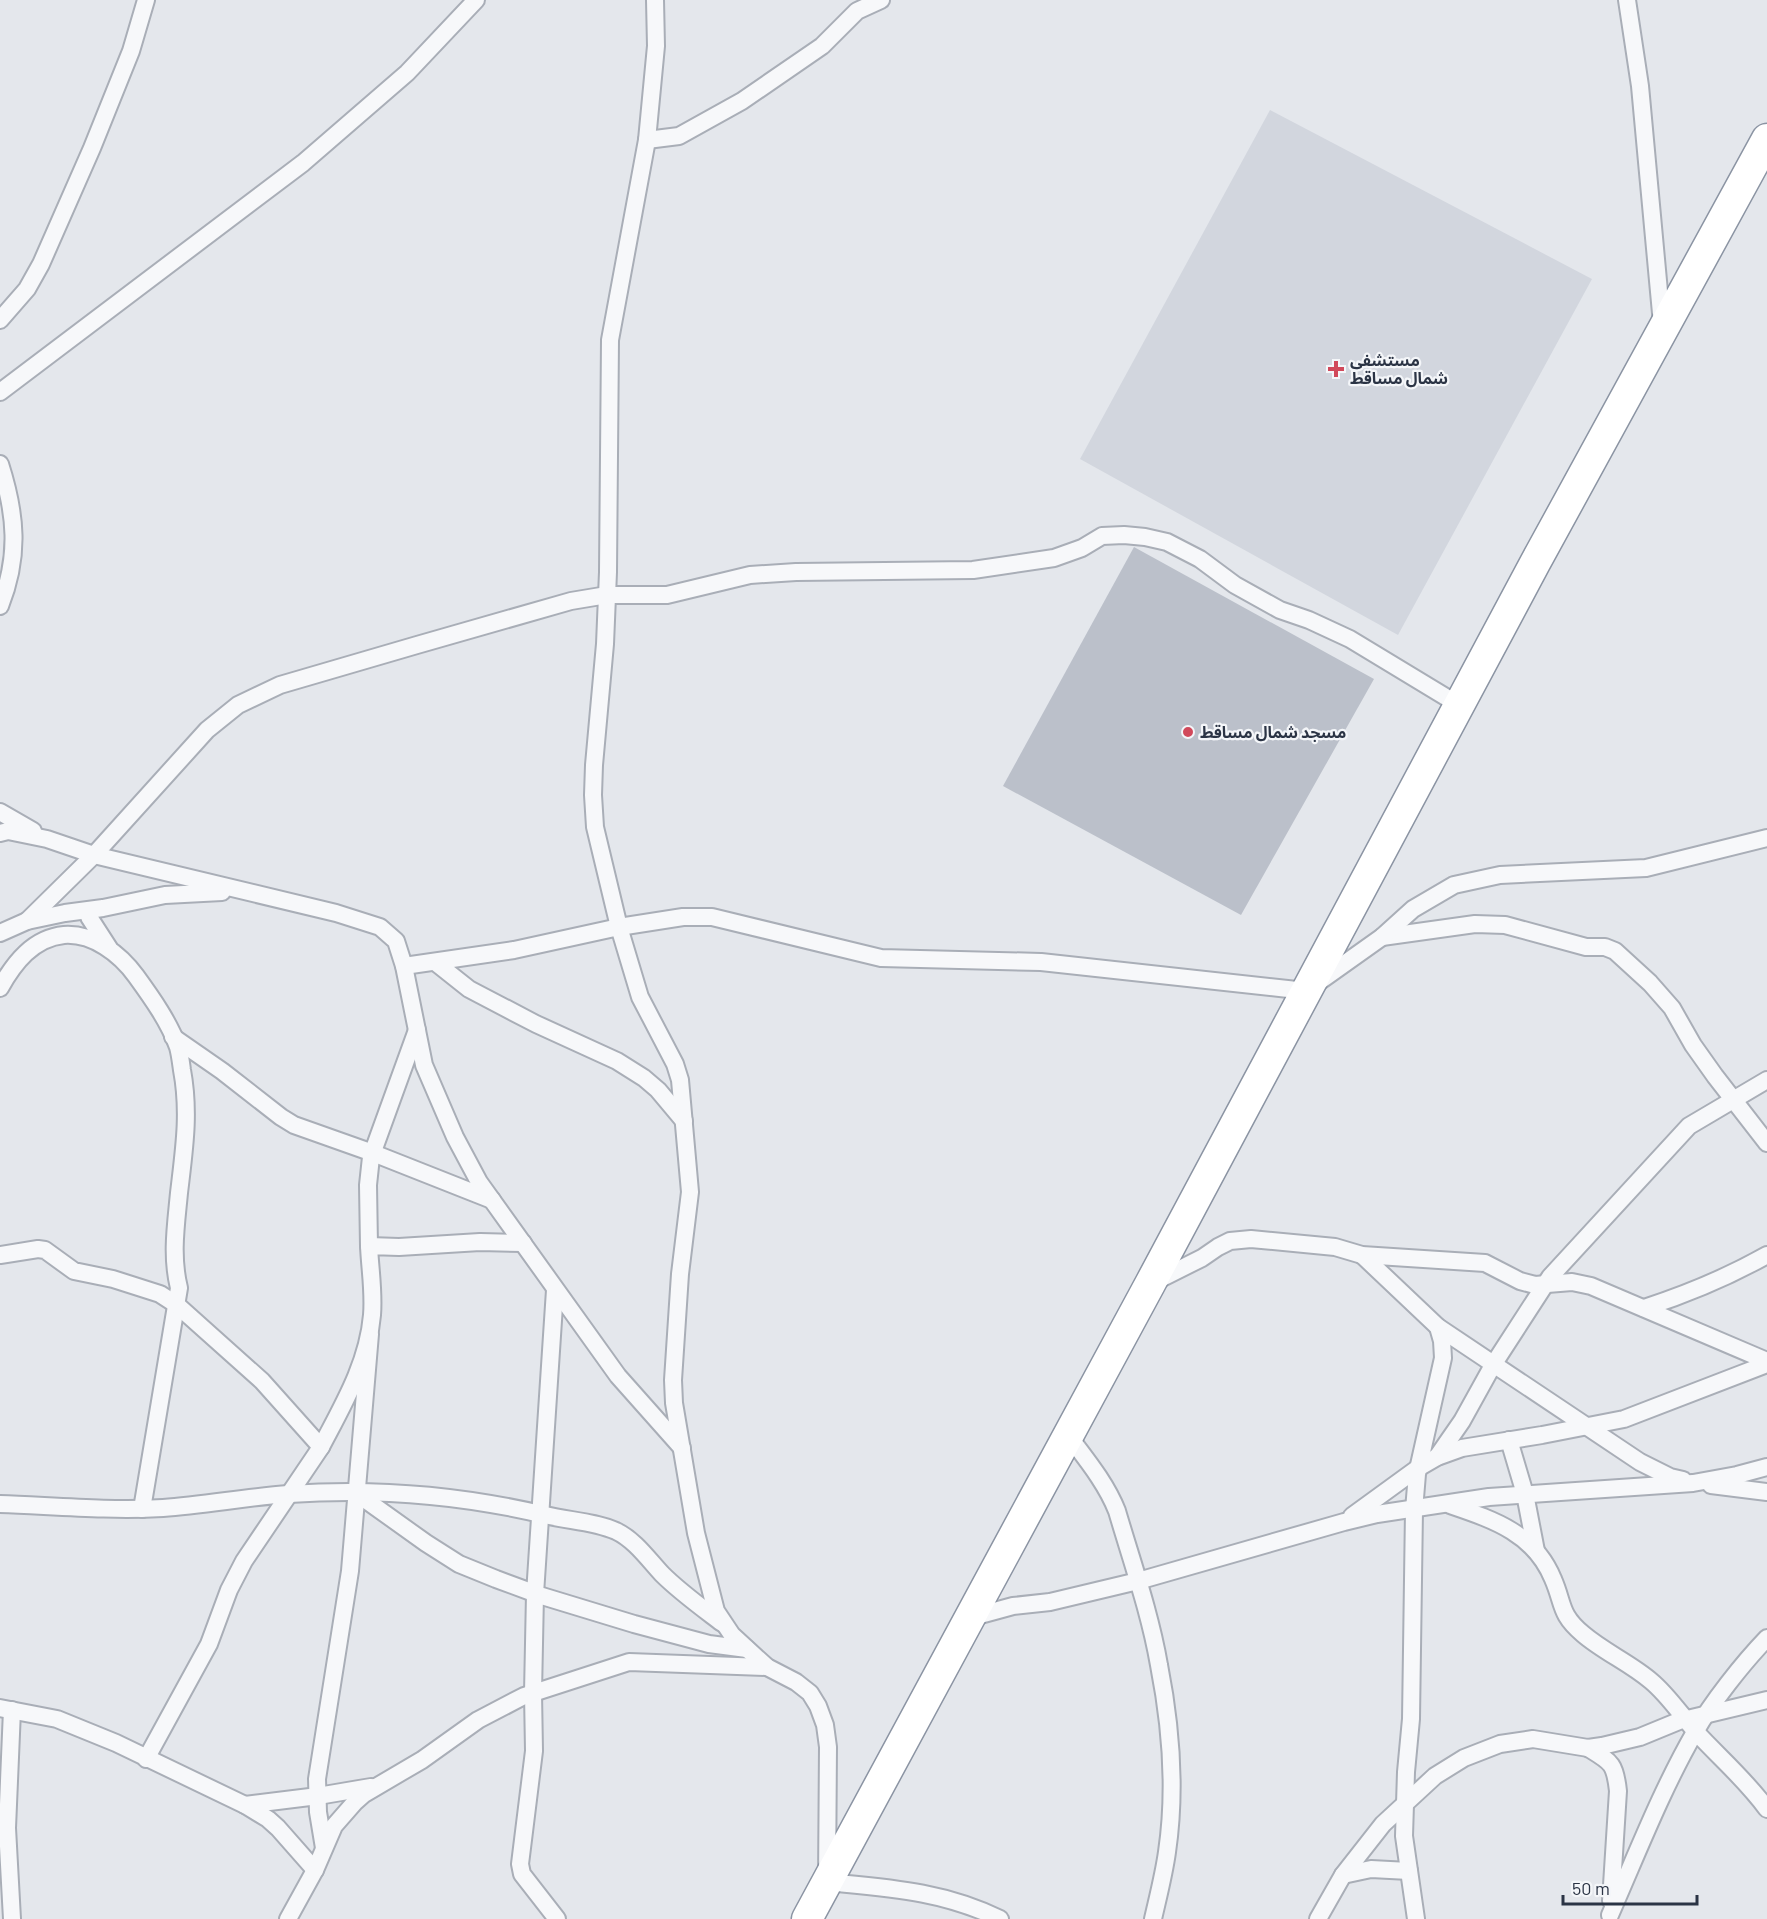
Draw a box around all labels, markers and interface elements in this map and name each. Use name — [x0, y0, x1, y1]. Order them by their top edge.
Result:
place label: مستشفى شمال مساقط — [1350, 350, 1448, 388]
marker: مستشفى شمال مساقط — [1327, 360, 1345, 378]
place label: مسجد شمال مساقط — [1200, 722, 1346, 742]
marker: مسجد شمال مساقط — [1181, 725, 1195, 739]
scale bar — [1563, 1868, 1696, 1906]
text: 50 m — [1572, 1877, 1610, 1899]

